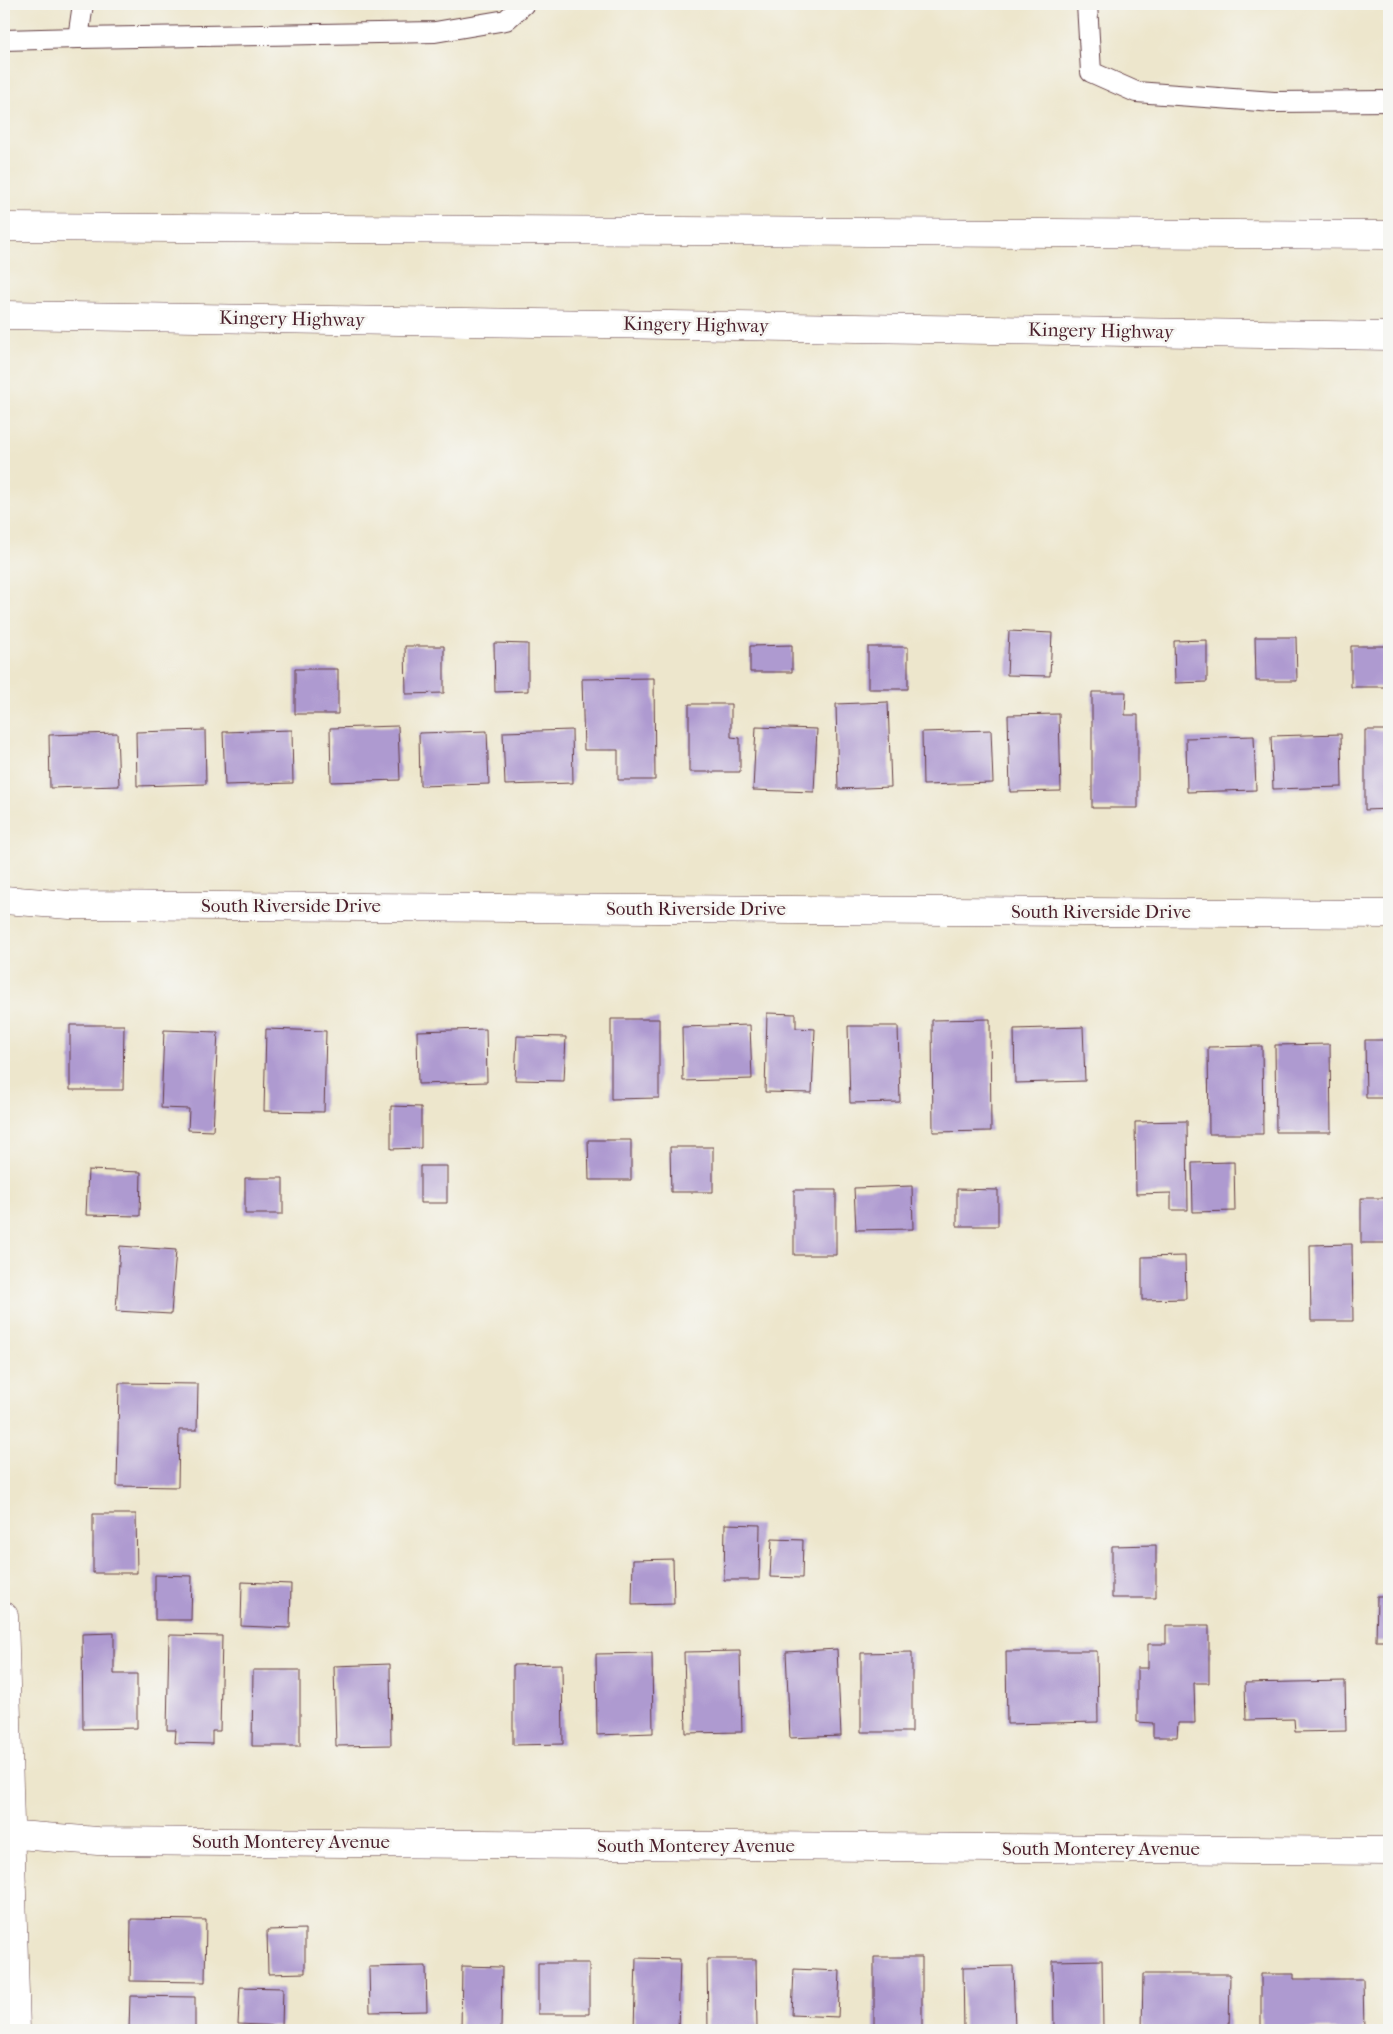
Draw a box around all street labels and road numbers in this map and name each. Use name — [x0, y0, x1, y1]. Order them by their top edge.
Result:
street label: Kingery Highway — [219, 307, 366, 331]
street label: Kingery Highway — [623, 313, 770, 337]
street label: Kingery Highway — [1028, 319, 1175, 343]
street label: South Riverside Drive — [201, 895, 381, 917]
street label: South Riverside Drive — [606, 898, 786, 920]
street label: South Riverside Drive — [1011, 901, 1191, 923]
street label: South Monterey Avenue — [192, 1831, 390, 1853]
street label: South Monterey Avenue — [597, 1835, 795, 1857]
street label: South Monterey Avenue — [1002, 1838, 1200, 1860]

